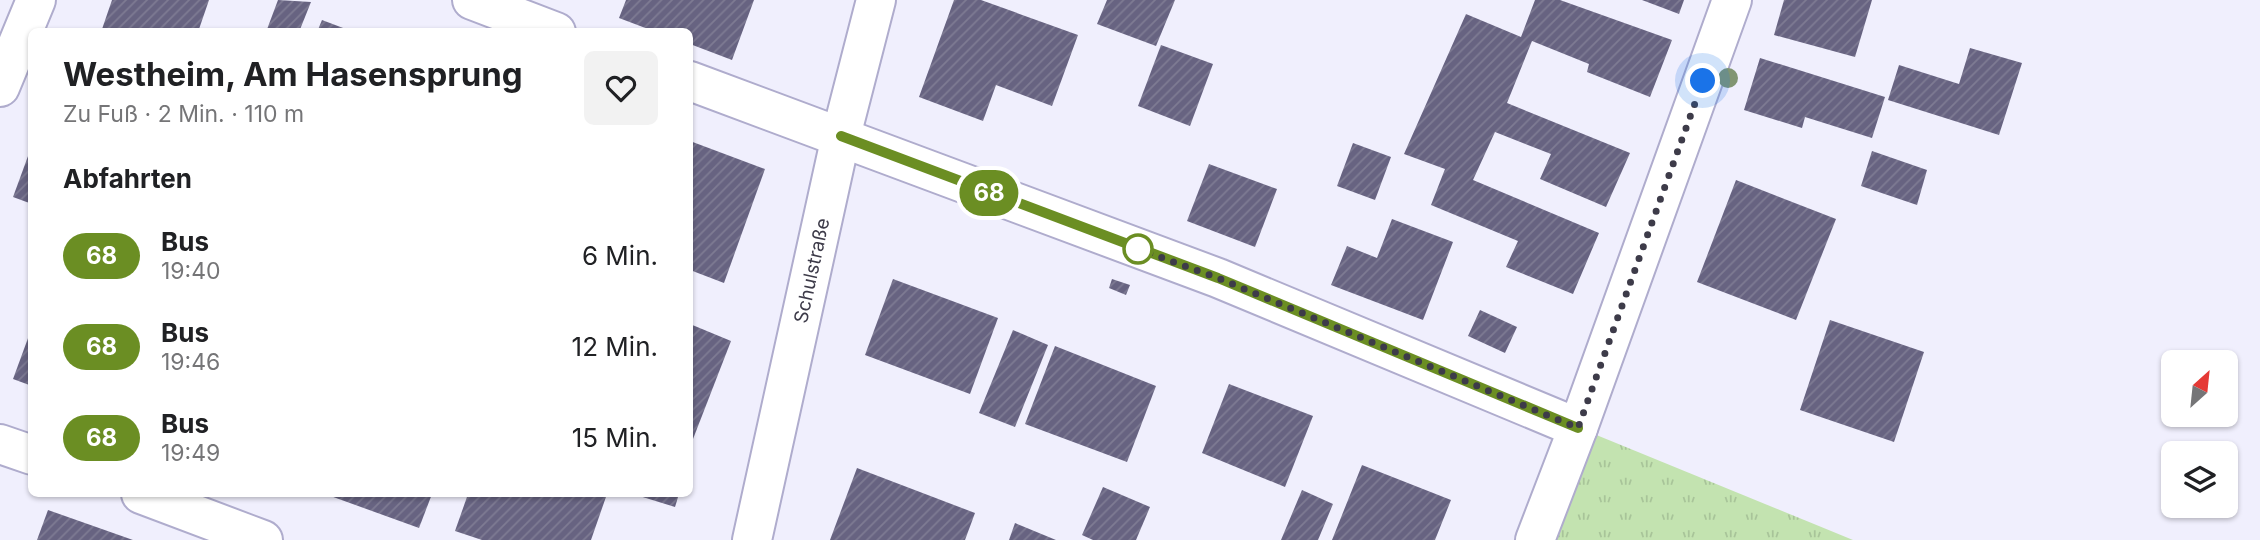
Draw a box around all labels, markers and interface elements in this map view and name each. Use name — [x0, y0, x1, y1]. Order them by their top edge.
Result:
button: heart — [584, 51, 658, 125]
text: Westheim, Am Hasensprung — [63, 54, 523, 94]
your location — [1685, 63, 1720, 98]
text: Zu Fuß · 2 Min. · 110 m — [63, 100, 304, 128]
text: Abfahrten — [63, 163, 192, 194]
line badge: 68 — [958, 170, 1020, 216]
text: 68 — [973, 178, 1005, 207]
street label: Schulstraße — [789, 216, 834, 325]
text: Bus — [161, 226, 209, 257]
unlabelled marker — [1123, 234, 1153, 264]
text: 6 Min. — [582, 240, 658, 271]
text: 68 — [86, 241, 117, 270]
text: 19:40 — [161, 257, 221, 285]
text: Bus — [161, 317, 209, 348]
text: 12 Min. — [572, 331, 658, 362]
text: 68 — [86, 332, 117, 361]
text: 19:46 — [161, 348, 220, 376]
north arrow — [2161, 350, 2238, 427]
map controls — [2161, 350, 2238, 518]
text: Bus — [161, 408, 209, 439]
text: 15 Min. — [572, 422, 658, 453]
text: 68 — [86, 423, 117, 452]
text: 19:49 — [161, 439, 220, 467]
button: layers — [2161, 441, 2238, 518]

